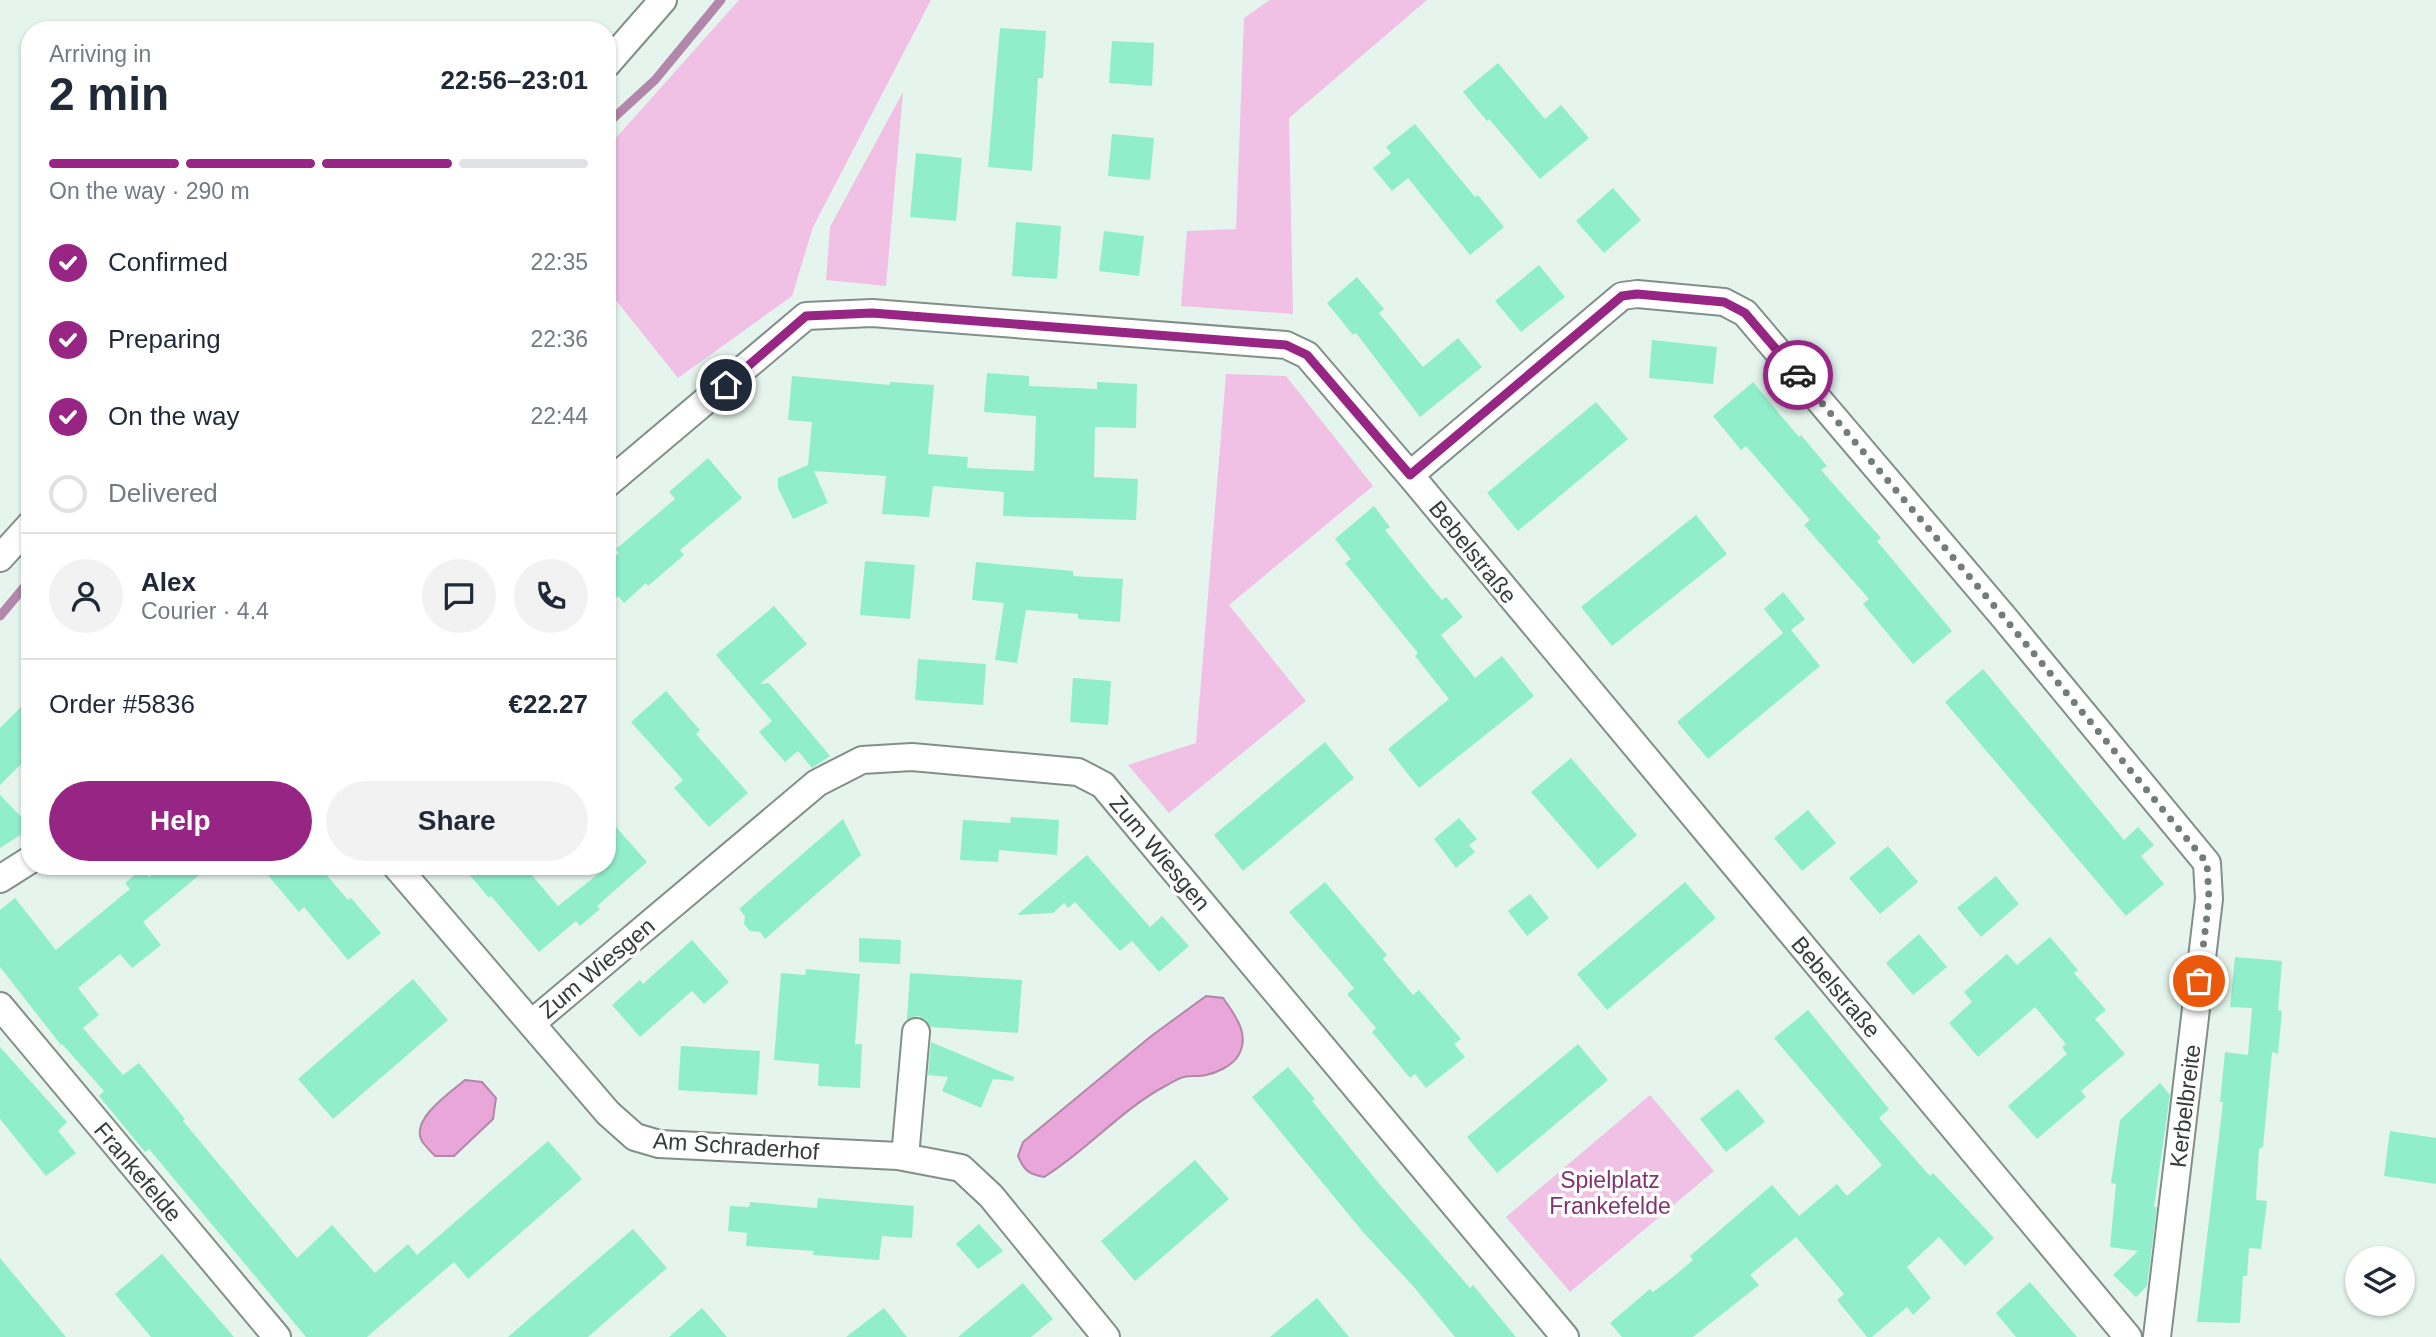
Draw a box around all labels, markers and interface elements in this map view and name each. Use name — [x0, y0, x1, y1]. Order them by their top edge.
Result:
text: Arriving in — [49, 41, 151, 67]
text: 22:56–23:01 — [441, 65, 588, 95]
text: 2 min — [49, 68, 169, 120]
text: On the way · 290 m — [49, 178, 250, 204]
icon: check — [49, 244, 87, 282]
text: Confirmed — [108, 247, 228, 277]
text: 22:35 — [530, 249, 588, 275]
icon: check — [49, 321, 87, 359]
text: Preparing — [108, 324, 221, 354]
text: 22:36 — [530, 326, 588, 352]
courier — [1763, 340, 1833, 410]
pin — [696, 355, 756, 415]
icon: car — [1779, 356, 1817, 394]
icon: home — [707, 366, 745, 404]
icon: check — [49, 398, 87, 436]
text: On the way — [108, 401, 240, 431]
text: 22:44 — [530, 403, 588, 429]
text: Delivered — [108, 478, 218, 508]
street label: Bebelstraße — [1424, 496, 1522, 608]
button: person — [49, 559, 123, 633]
button: chat — [422, 559, 496, 633]
button: phone — [514, 559, 588, 633]
text: Alex — [141, 567, 196, 597]
text: Courier · 4.4 — [141, 598, 269, 624]
text: Order #5836 — [49, 689, 195, 719]
text: €22.27 — [508, 689, 588, 719]
button: Help — [49, 781, 312, 861]
button: Share — [326, 781, 588, 861]
street label: Zum Wiesgen — [1104, 790, 1216, 916]
street label: Zum Wiesgen — [534, 912, 660, 1024]
street label: Bebelstraße — [1786, 931, 1886, 1043]
pin — [2169, 951, 2229, 1011]
icon: bag — [2180, 962, 2218, 1000]
street label: Kerbelbreite — [2165, 1043, 2205, 1169]
street label: Frankefelde — [89, 1117, 187, 1227]
street label: Am Schraderhof — [652, 1127, 820, 1165]
park label: Spielplatz Frankefelde — [1549, 1167, 1671, 1219]
map controls — [2345, 1246, 2415, 1316]
button: layers — [2345, 1246, 2415, 1316]

